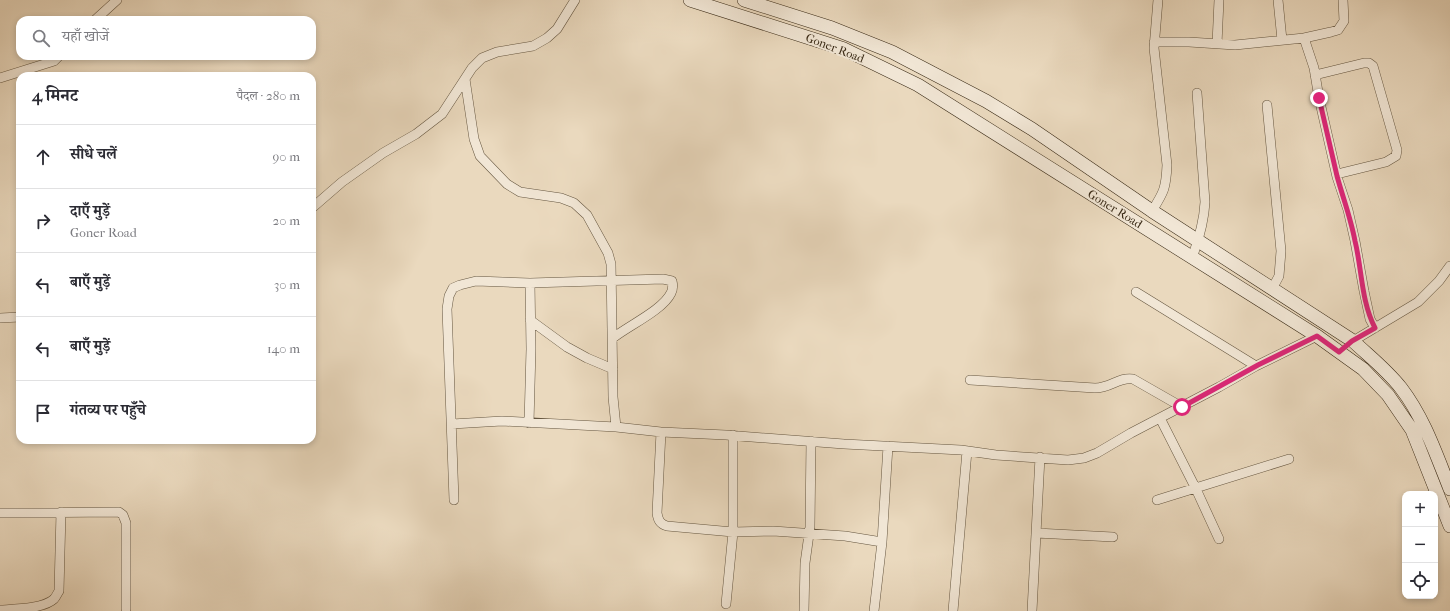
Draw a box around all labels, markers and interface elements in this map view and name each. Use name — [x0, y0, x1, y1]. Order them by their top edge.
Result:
search box — [16, 16, 316, 60]
icon: search — [30, 27, 52, 49]
text: यहाँ खोजें — [62, 27, 109, 45]
street label: Goner Road — [804, 30, 867, 66]
text: 4 मिनट — [32, 85, 78, 105]
text: पैदल · 280 m — [237, 88, 300, 103]
route end — [1310, 89, 1328, 107]
text: सीधे चलें — [70, 145, 117, 163]
icon: ahead — [32, 146, 54, 168]
text: 90 m — [272, 149, 300, 164]
street label: Goner Road — [1085, 187, 1145, 232]
text: दाएँ मुड़ें — [70, 202, 110, 220]
icon: right — [32, 210, 54, 232]
text: 20 m — [273, 213, 300, 228]
text: Goner Road — [70, 225, 137, 240]
text: बाएँ मुड़ें — [70, 273, 110, 291]
icon: left — [32, 274, 54, 296]
text: 30 m — [274, 277, 300, 292]
text: बाएँ मुड़ें — [70, 337, 110, 355]
icon: left — [32, 338, 54, 360]
text: 140 m — [267, 341, 300, 356]
route start — [1173, 398, 1191, 416]
text: गंतव्य पर पहुँचे — [70, 401, 146, 419]
icon: arrive — [32, 402, 54, 424]
map controls — [1402, 491, 1438, 599]
button: + — [1402, 491, 1438, 527]
button: − — [1402, 527, 1438, 563]
button: locate — [1402, 563, 1438, 599]

